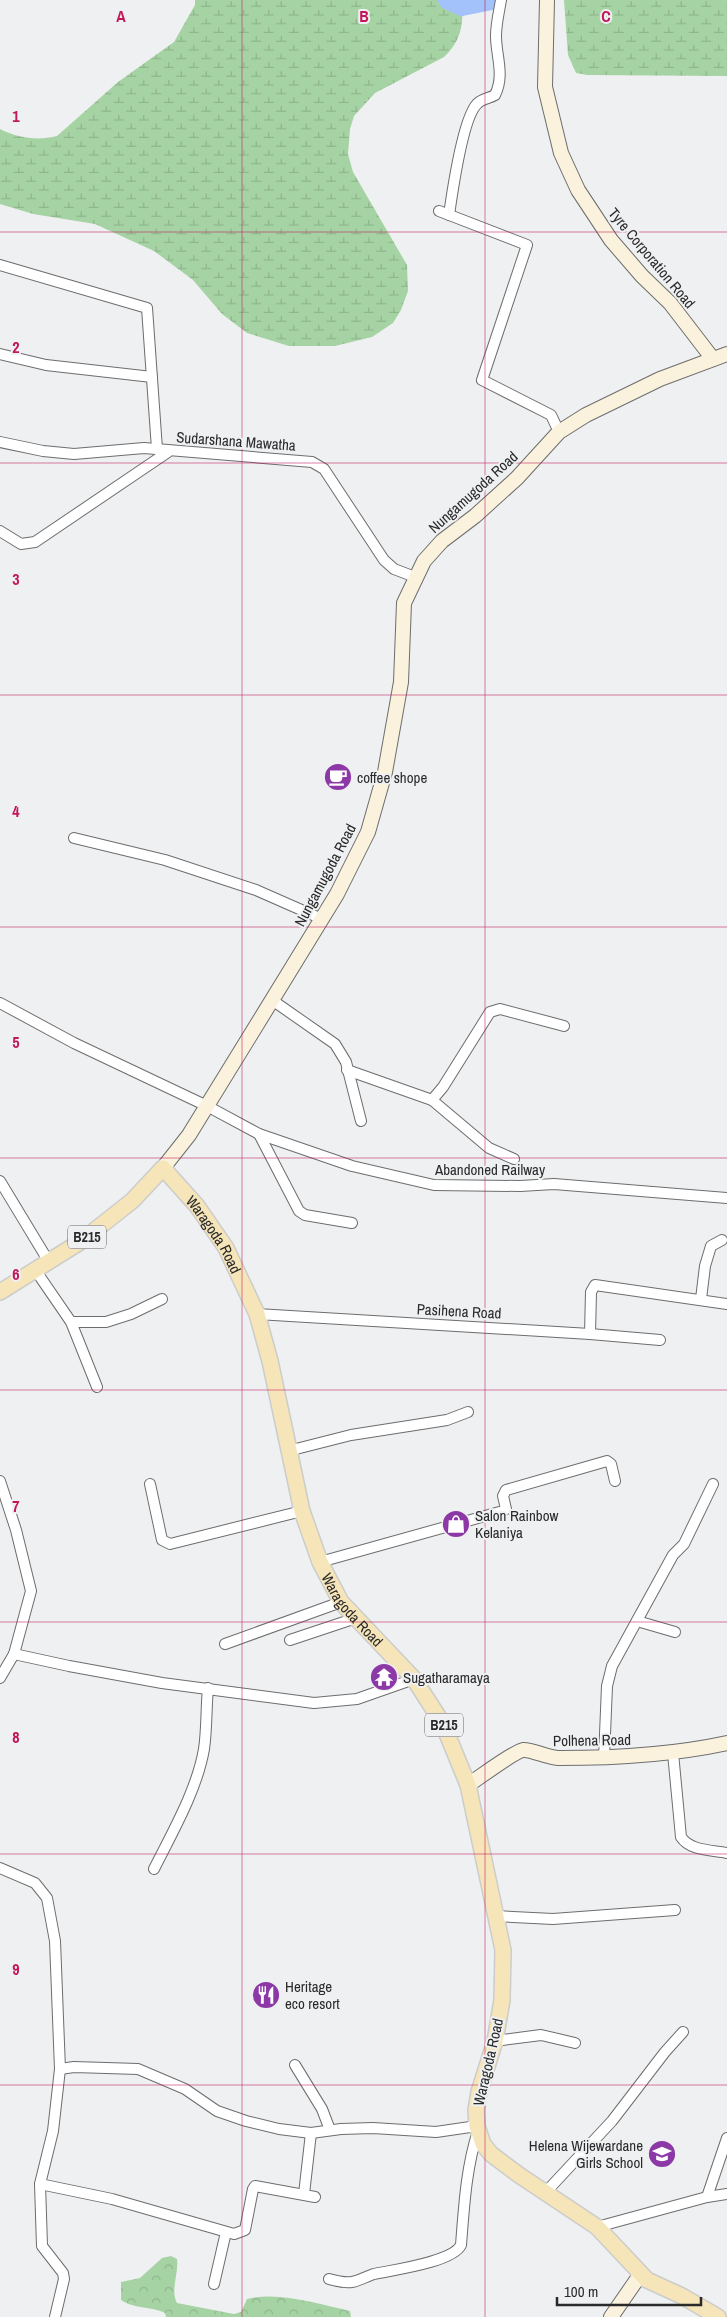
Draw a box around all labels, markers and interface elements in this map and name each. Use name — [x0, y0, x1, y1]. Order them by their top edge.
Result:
text: A — [116, 5, 126, 27]
text: B — [359, 5, 369, 27]
text: C — [601, 5, 611, 27]
text: 1 — [12, 105, 20, 127]
street label: Tyre Corporation Road — [604, 203, 700, 313]
text: 2 — [12, 336, 20, 358]
street label: Sudarshana Mawatha — [176, 426, 297, 456]
street label: Nungamugoda Road — [424, 446, 522, 538]
text: 3 — [12, 568, 20, 590]
cafe icon: coffee shope — [323, 762, 353, 792]
place label: coffee shope — [357, 767, 427, 788]
text: 4 — [12, 800, 20, 822]
street label: Nungamugoda Road — [289, 820, 361, 930]
text: 5 — [12, 1031, 20, 1053]
street label: Abandoned Railway — [434, 1159, 546, 1180]
street label: Waragoda Road — [182, 1190, 247, 1277]
road number: B215 — [68, 1226, 106, 1248]
text: 6 — [12, 1263, 20, 1285]
street label: Pasihena Road — [416, 1298, 502, 1324]
text: 7 — [12, 1495, 20, 1517]
place label: Salon Rainbow Kelaniya — [475, 1505, 559, 1543]
shop icon: Salon Rainbow Kelaniya — [441, 1509, 471, 1539]
street label: Waragoda Road — [317, 1569, 388, 1651]
temple icon: Sugatharamaya — [369, 1662, 399, 1692]
place label: Sugatharamaya — [403, 1667, 490, 1688]
road number: B215 — [425, 1714, 463, 1736]
text: 8 — [12, 1726, 20, 1748]
street label: Polhena Road — [553, 1729, 631, 1751]
text: 9 — [12, 1958, 20, 1980]
place label: Heritage eco resort — [285, 1976, 340, 2014]
restaurant icon: Heritage eco resort — [251, 1980, 281, 2010]
street label: Waragoda Road — [468, 2016, 508, 2108]
place label: Helena Wijewardane Girls School — [529, 2135, 643, 2173]
school or university icon: Helena Wijewardane Girls School — [647, 2139, 677, 2169]
scale bar — [557, 2274, 701, 2306]
text: 100 m — [564, 2281, 598, 2302]

